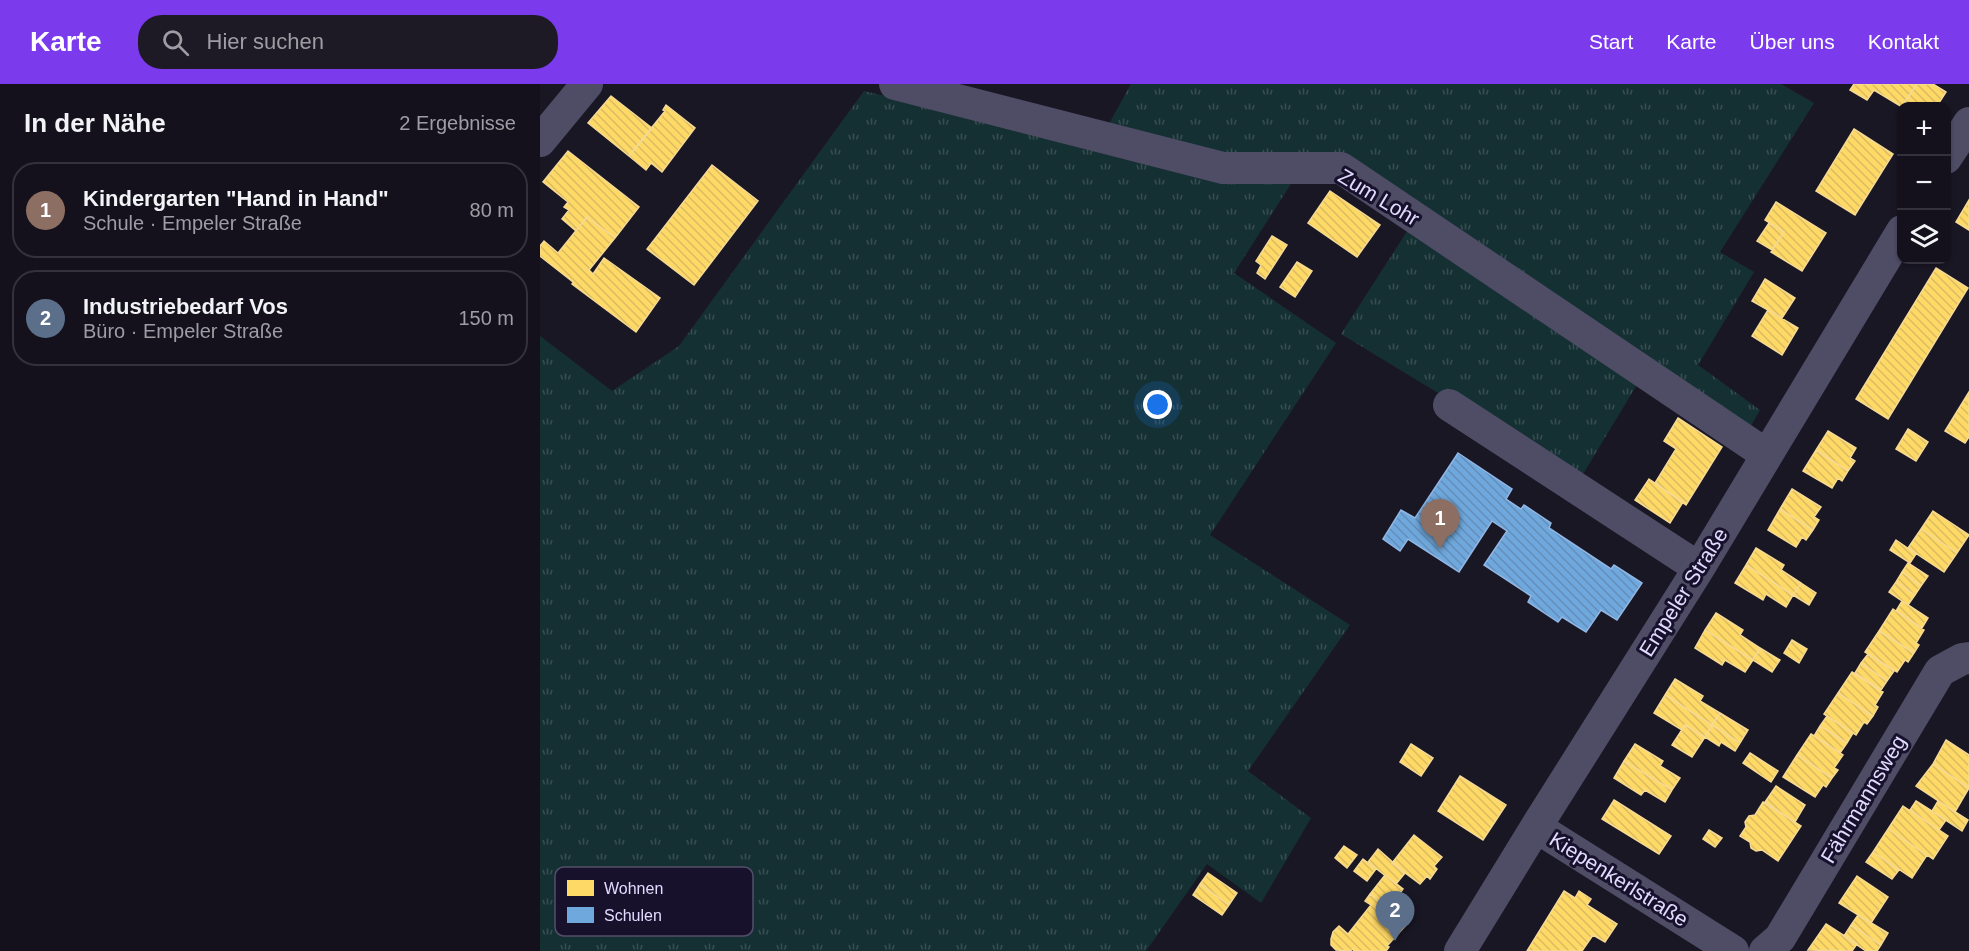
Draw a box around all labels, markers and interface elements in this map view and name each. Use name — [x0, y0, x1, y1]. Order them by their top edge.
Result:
search box — [138, 15, 558, 69]
text: Karte — [30, 26, 102, 57]
icon: search — [159, 26, 192, 59]
text: Hier suchen — [207, 29, 324, 54]
text: Start — [1589, 30, 1633, 53]
text: Karte — [1666, 30, 1717, 53]
text: Über uns — [1750, 30, 1835, 53]
text: Kontakt — [1868, 30, 1939, 53]
map controls — [1897, 102, 1951, 264]
button: + — [1897, 102, 1951, 156]
text: In der Nähe — [24, 108, 166, 138]
text: 2 Ergebnisse — [399, 112, 516, 134]
button: − — [1897, 156, 1951, 210]
street label: Zum Lohr — [1335, 164, 1423, 230]
text: Kindergarten "Hand in Hand" — [83, 186, 389, 211]
text: 1 — [40, 199, 51, 221]
text: 80 m — [470, 199, 514, 221]
button: layers — [1897, 210, 1951, 264]
text: Schule · Empeler Straße — [83, 212, 302, 234]
text: Industriebedarf Vos — [83, 294, 288, 319]
text: 2 — [40, 307, 51, 329]
text: 150 m — [458, 307, 514, 329]
text: Büro · Empeler Straße — [83, 320, 283, 342]
your location — [1143, 390, 1172, 419]
pin: 1 — [1420, 500, 1460, 549]
street label: Empeler Straße — [1634, 524, 1732, 660]
street label: Fährmannsweg — [1816, 731, 1910, 867]
street label: Kiepenkerlstraße — [1546, 827, 1692, 931]
legend — [555, 867, 753, 936]
text: Wohnen — [604, 880, 663, 897]
pin: 2 — [1376, 892, 1414, 941]
text: Schulen — [604, 907, 662, 924]

